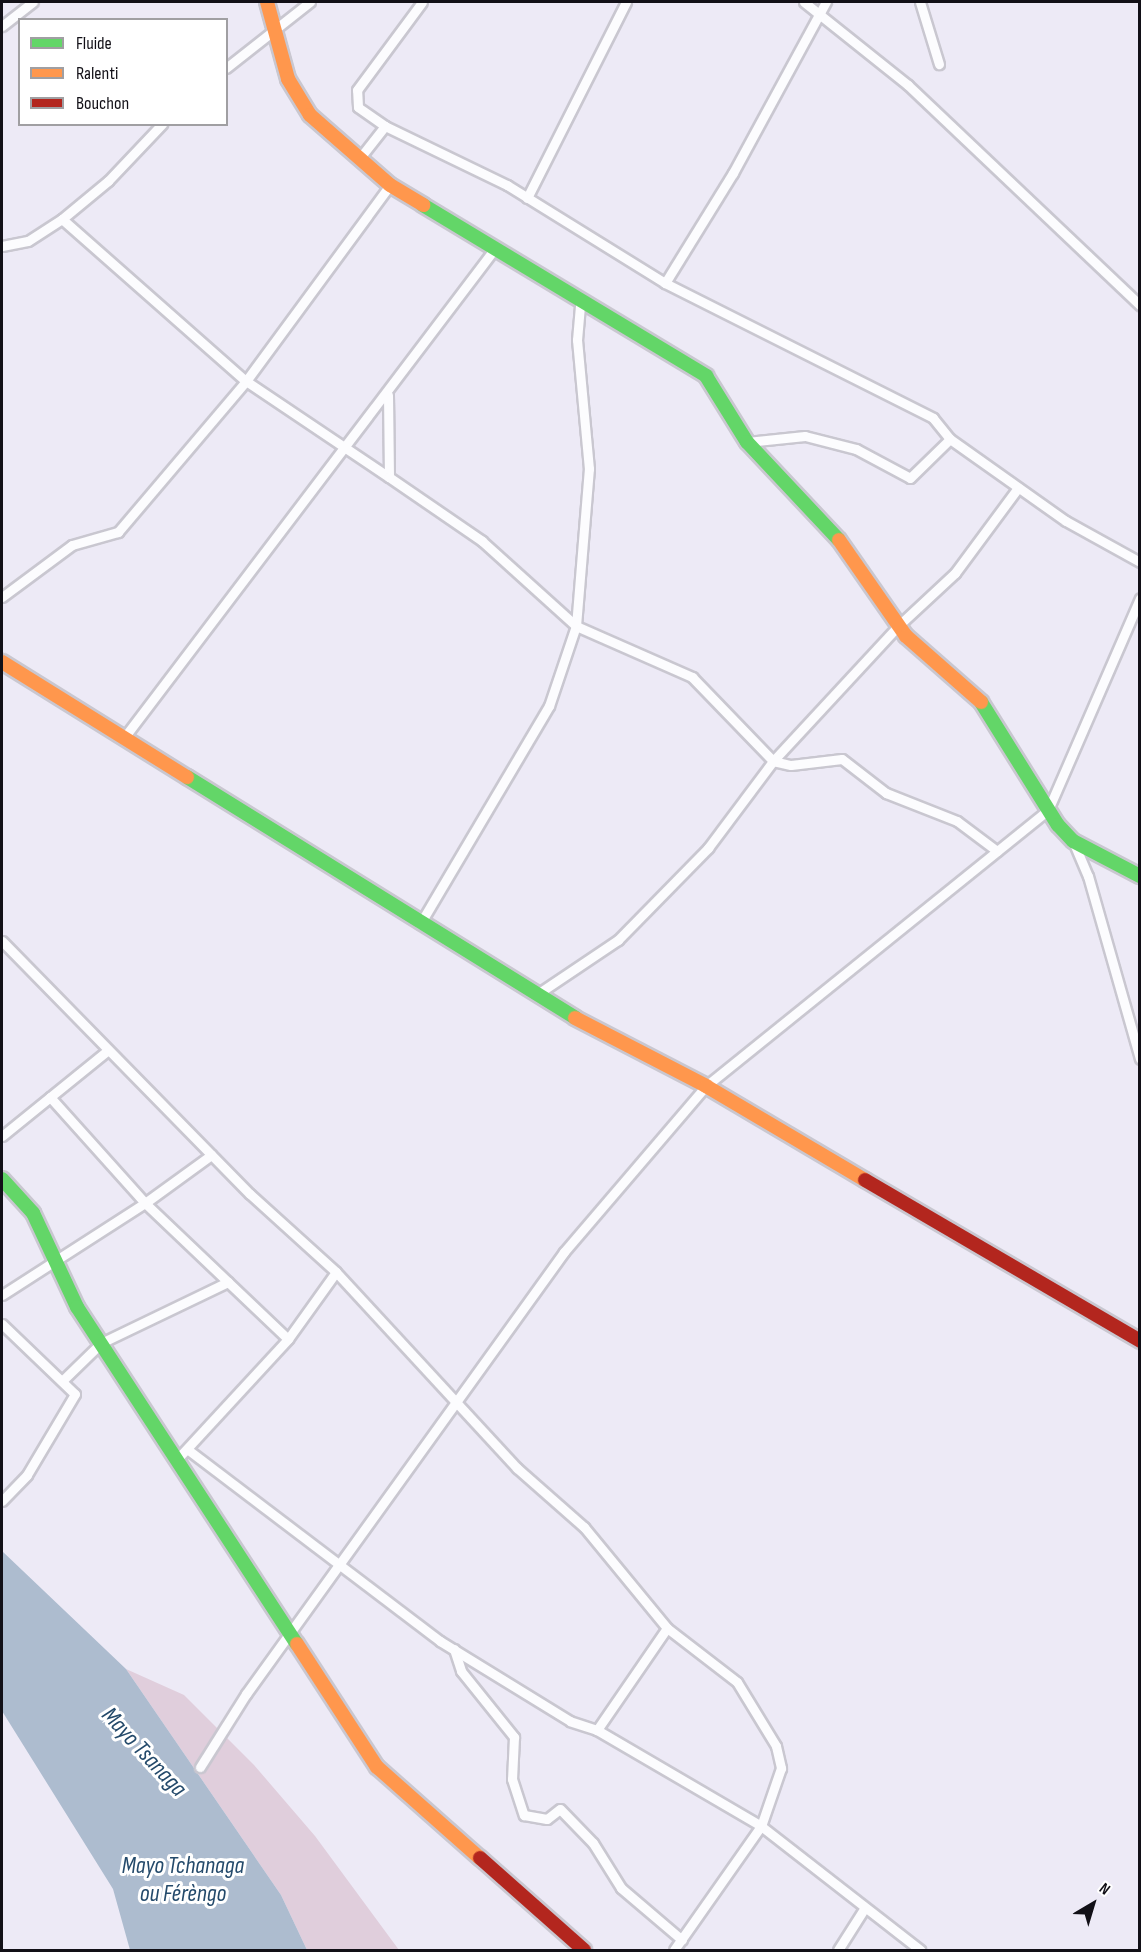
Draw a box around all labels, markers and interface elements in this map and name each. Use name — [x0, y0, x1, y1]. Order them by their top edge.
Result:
legend — [18, 18, 228, 126]
text: Fluide — [76, 33, 112, 54]
text: Ralenti — [76, 63, 118, 84]
text: Bouchon — [76, 93, 129, 114]
water label: Mayo Tsanaga — [95, 1701, 193, 1803]
water label: Mayo Tchanaga ou Férèngo — [122, 1852, 244, 1908]
north arrow — [1063, 1874, 1123, 1934]
text: N — [1095, 1879, 1114, 1900]

